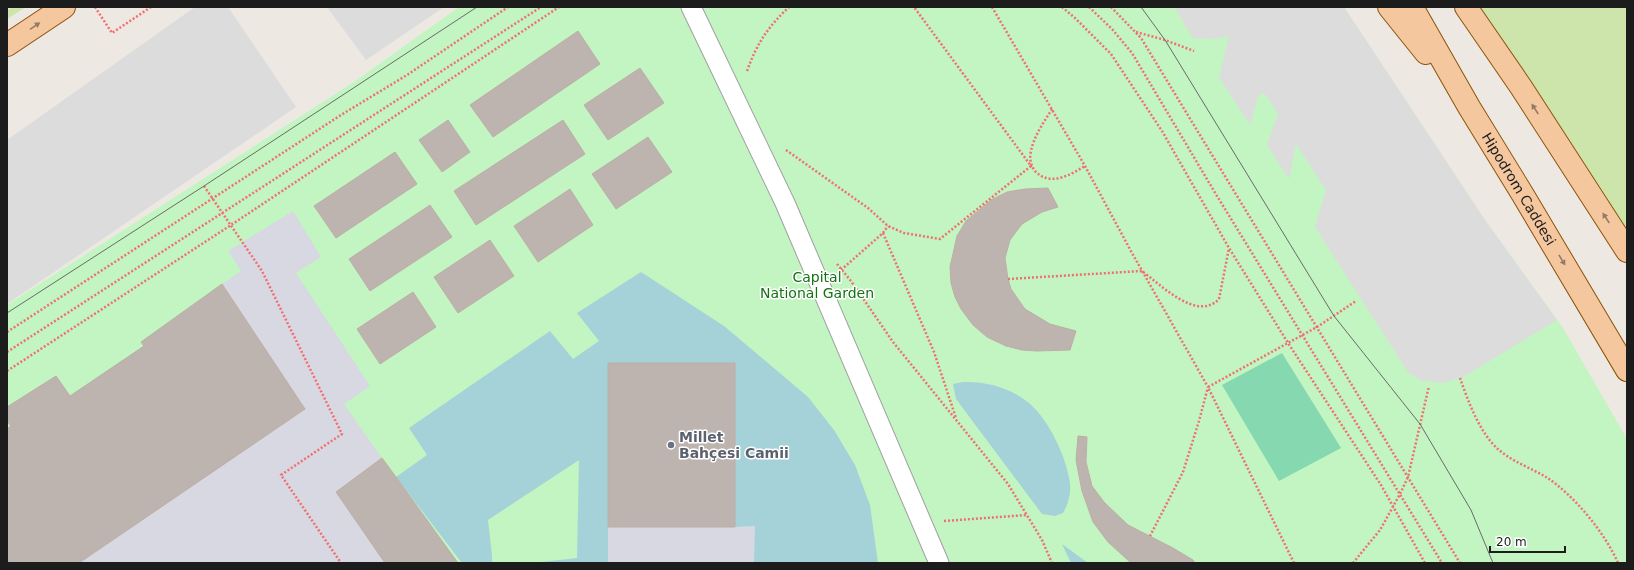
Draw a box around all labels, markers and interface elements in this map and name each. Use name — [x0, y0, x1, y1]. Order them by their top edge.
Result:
one-way arrow — [30, 22, 41, 30]
one-way arrow — [1531, 104, 1539, 114]
street label: Hipodrom Caddesi — [1479, 130, 1559, 248]
one-way arrow — [1602, 213, 1610, 223]
one-way arrow — [1559, 254, 1566, 266]
park label: Capital National Garden — [760, 269, 874, 301]
place label: Millet Bahçesi Camii — [679, 429, 789, 461]
marker: Millet Bahçesi Camii — [666, 440, 676, 450]
scale bar — [1490, 528, 1565, 554]
text: 20 m — [1496, 535, 1527, 549]

